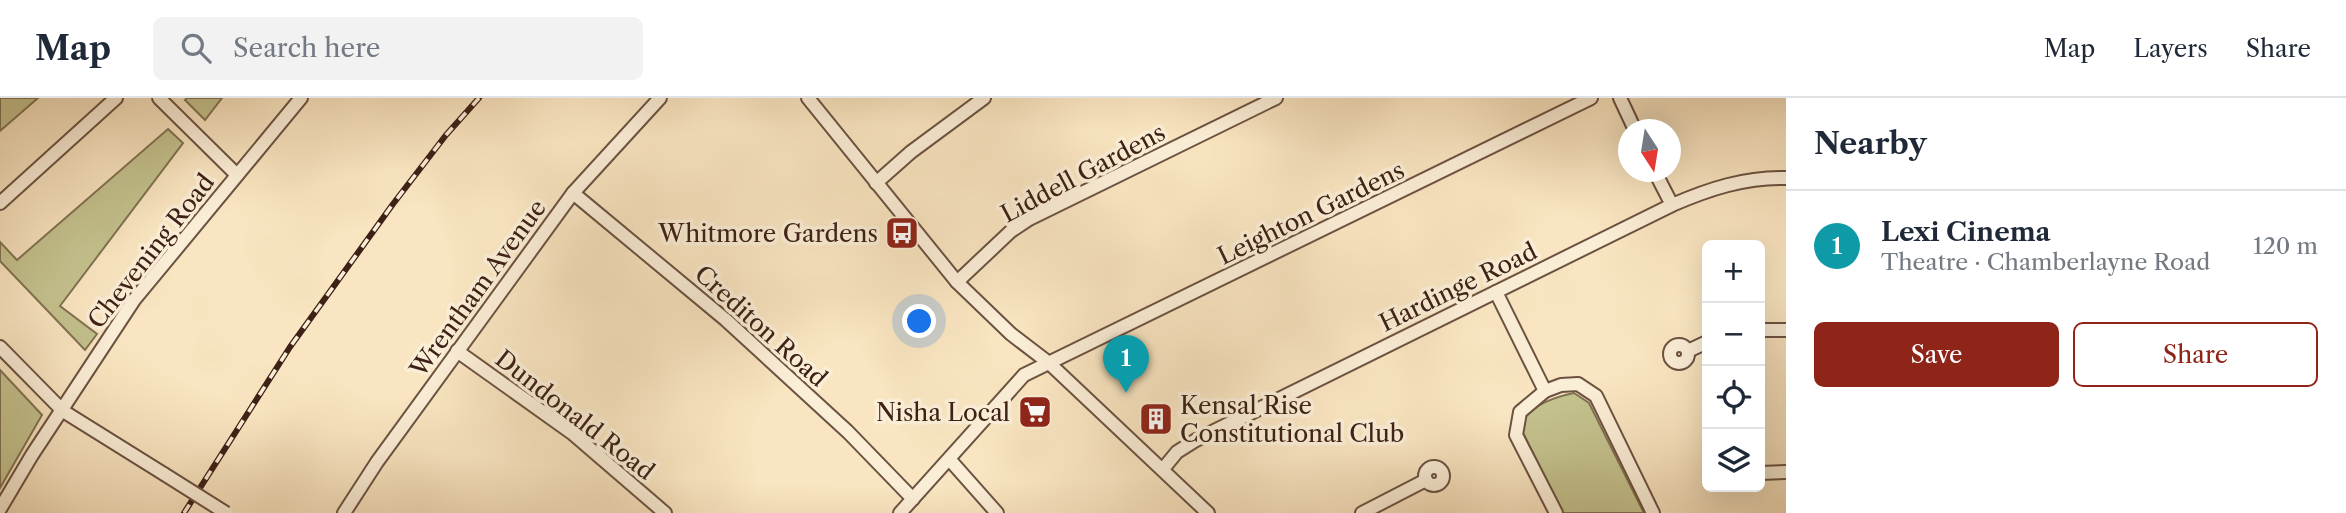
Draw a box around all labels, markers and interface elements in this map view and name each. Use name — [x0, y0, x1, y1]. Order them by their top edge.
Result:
search box — [153, 17, 643, 80]
text: Map — [35, 28, 111, 69]
icon: search — [177, 29, 215, 67]
text: Search here — [233, 32, 380, 64]
text: Map — [2044, 34, 2095, 63]
text: Layers — [2133, 34, 2208, 63]
text: Share — [2246, 34, 2311, 63]
street label: Liddell Gardens — [996, 118, 1170, 228]
north arrow — [1618, 119, 1681, 182]
text: Nearby — [1814, 125, 1927, 162]
street label: Leighton Gardens — [1213, 155, 1409, 271]
street label: Chevening Road — [82, 168, 221, 334]
street label: Wrentham Avenue — [403, 194, 552, 383]
bus stop icon: Whitmore Gardens — [883, 214, 921, 252]
text: Lexi Cinema — [1881, 216, 2051, 248]
place label: Whitmore Gardens — [657, 219, 878, 248]
text: 1 — [1832, 232, 1842, 260]
text: 120 m — [2253, 232, 2318, 260]
street label: Hardinge Road — [1375, 236, 1542, 338]
map controls — [1702, 240, 1765, 492]
button: + — [1702, 240, 1765, 303]
text: Theatre · Chamberlayne Road — [1881, 248, 2210, 276]
street label: Crediton Road — [689, 259, 833, 393]
button: − — [1702, 303, 1765, 366]
your location — [902, 304, 936, 338]
button: Save — [1814, 322, 2059, 387]
button: Share — [2073, 322, 2318, 387]
pin: 1 — [1103, 335, 1149, 393]
street label: Dundonald Road — [490, 344, 661, 486]
button: locate — [1702, 366, 1765, 429]
place label: Kensal Rise Constitutional Club — [1180, 391, 1404, 448]
supermarket icon: Nisha Local — [1016, 393, 1054, 431]
place label: Nisha Local — [876, 398, 1010, 427]
building icon: Kensal Rise Constitutional Club — [1137, 400, 1175, 438]
button: layers — [1702, 429, 1765, 492]

